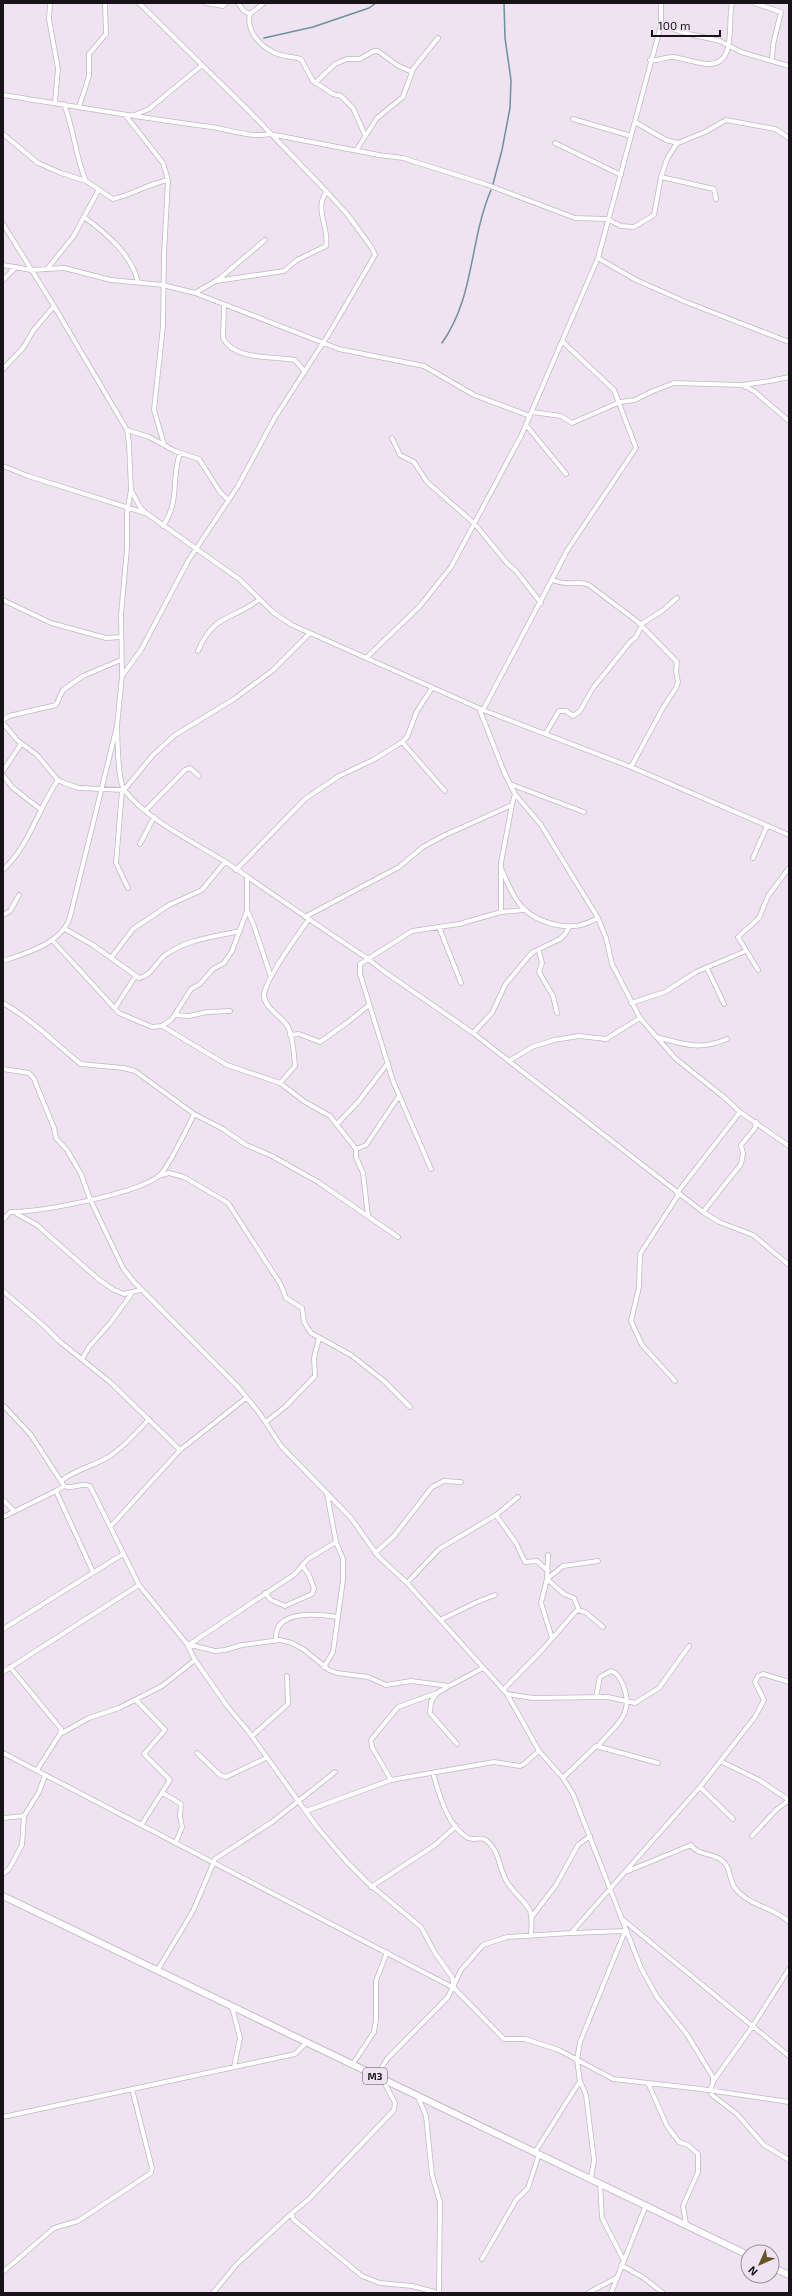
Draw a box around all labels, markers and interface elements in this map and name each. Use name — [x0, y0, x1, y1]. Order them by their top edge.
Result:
scale bar — [652, 12, 720, 38]
text: 100 m — [658, 18, 690, 32]
road number: M3 — [363, 2068, 387, 2084]
north arrow — [740, 2244, 780, 2284]
text: N — [745, 2264, 760, 2279]

